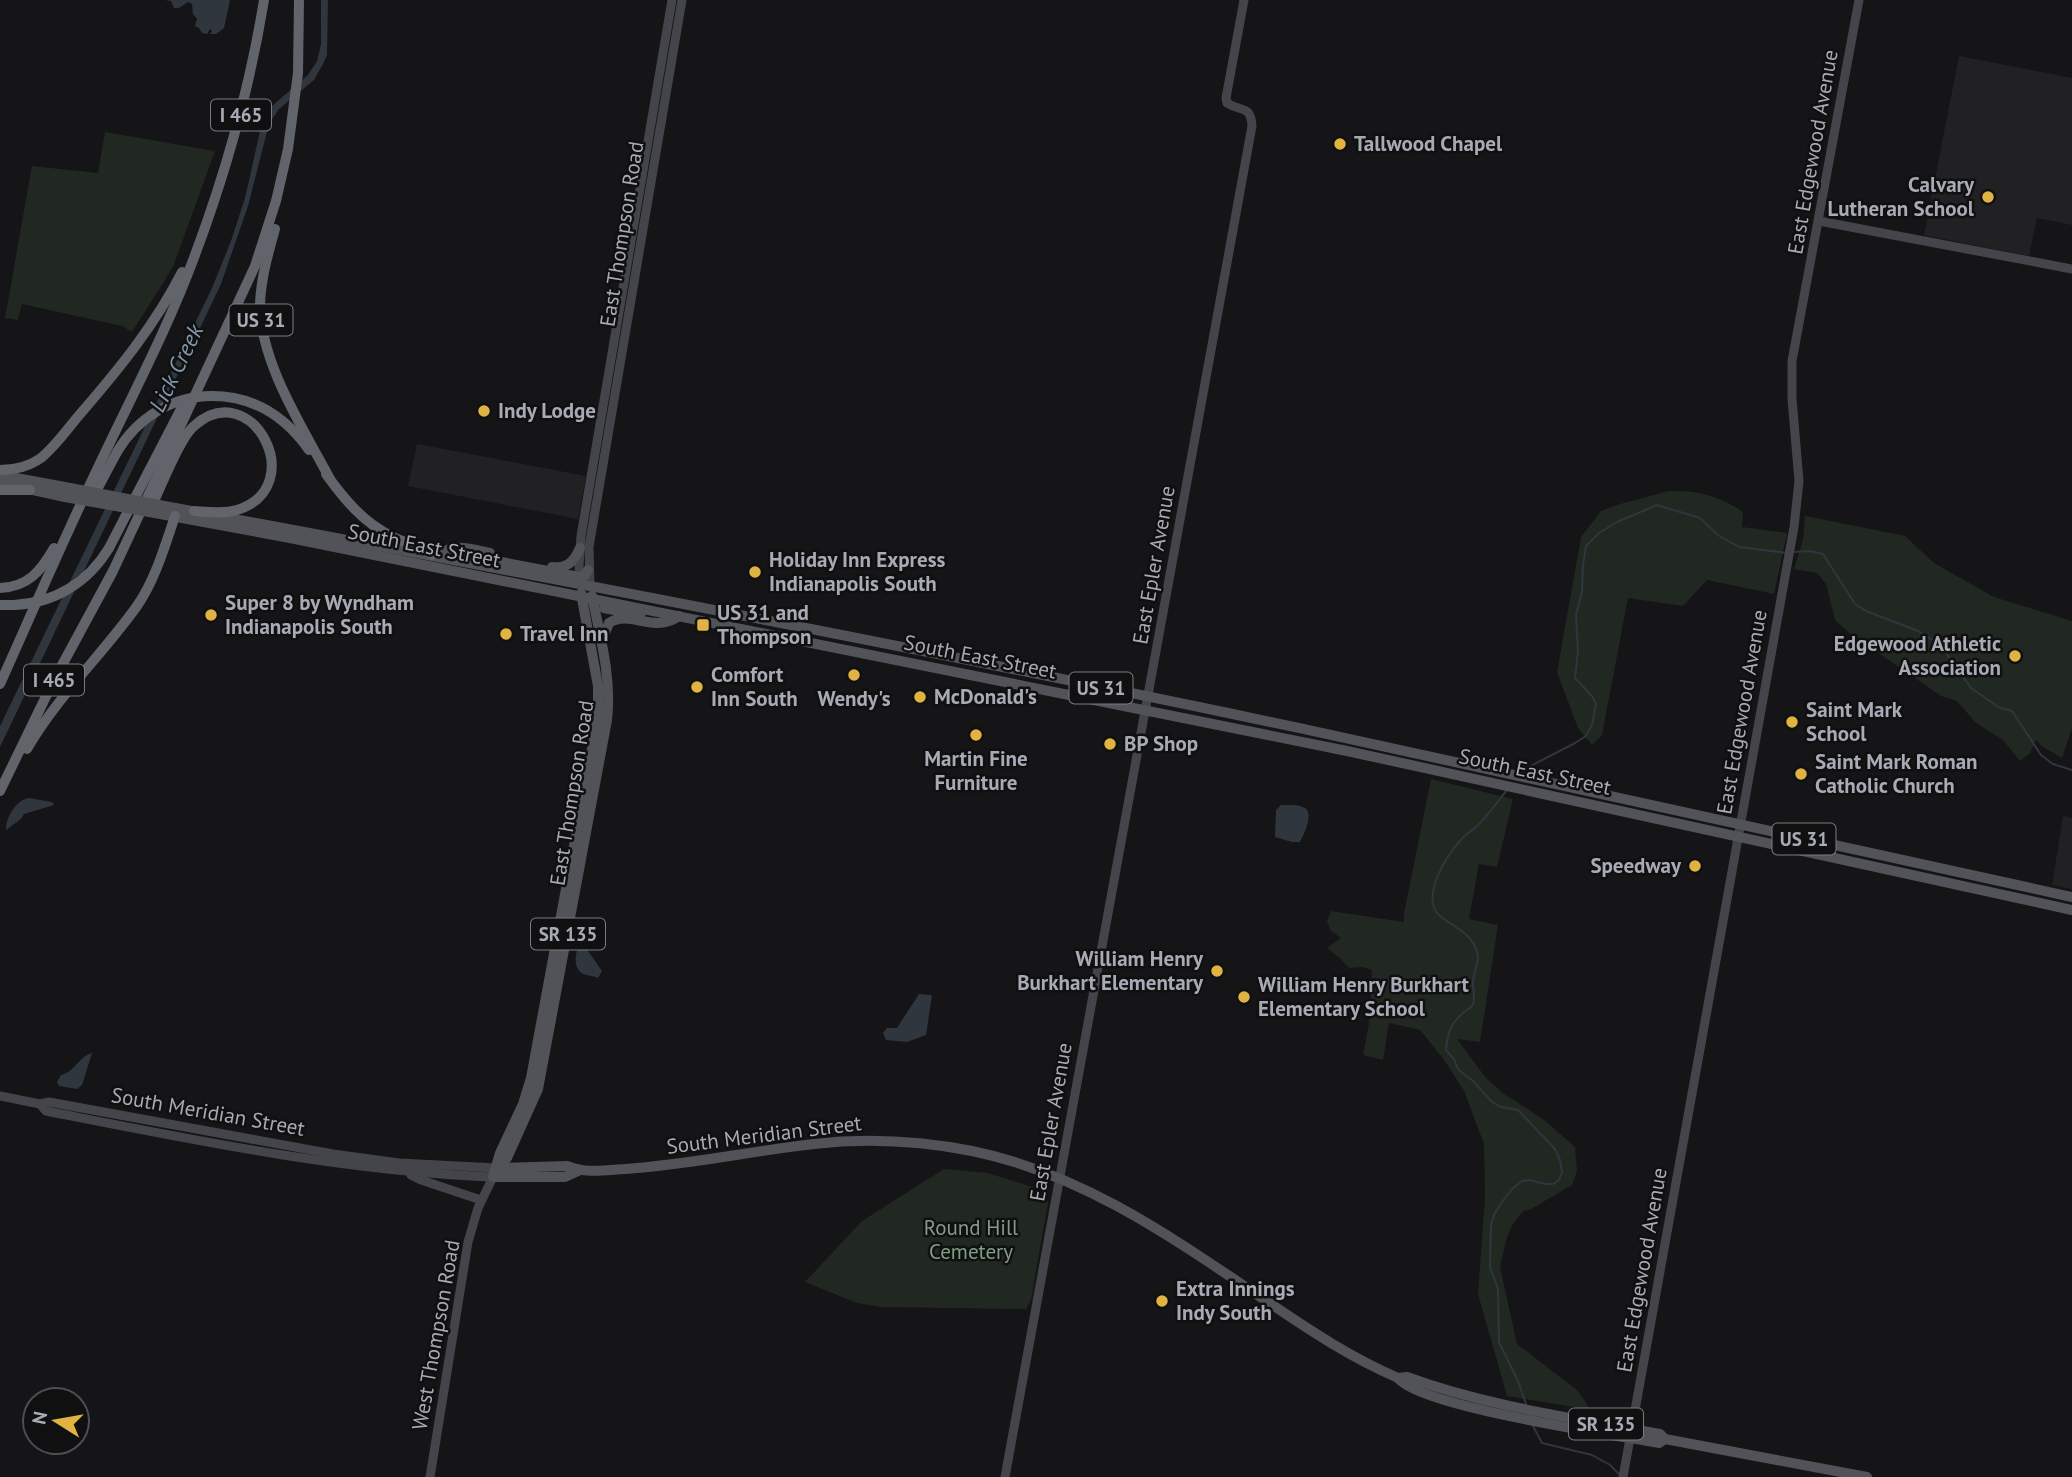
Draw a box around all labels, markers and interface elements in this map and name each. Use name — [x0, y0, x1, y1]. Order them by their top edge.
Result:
street label: East Edgewood Avenue — [1781, 48, 1844, 256]
road number: I 465 — [211, 99, 271, 130]
place label: Tallwood Chapel — [1354, 130, 1503, 157]
marker: Tallwood Chapel — [1332, 136, 1348, 152]
street label: East Thompson Road — [594, 139, 649, 328]
place label: Calvary Lutheran School — [1828, 171, 1975, 222]
marker: Calvary Lutheran School — [1980, 189, 1996, 205]
road number: US 31 — [230, 304, 292, 336]
water label: Lick Creek — [142, 318, 210, 416]
place label: Indy Lodge — [498, 397, 596, 424]
marker: Indy Lodge — [476, 403, 492, 419]
street label: East Epler Avenue — [1126, 484, 1181, 646]
street label: South East Street — [346, 517, 503, 574]
place label: Holiday Inn Express Indianapolis South — [769, 546, 946, 597]
marker: Holiday Inn Express Indianapolis South — [747, 564, 763, 580]
place label: Super 8 by Wyndham Indianapolis South — [225, 589, 414, 640]
place label: US 31 and Thompson — [717, 599, 811, 650]
marker: Super 8 by Wyndham Indianapolis South — [203, 607, 219, 623]
street label: East Edgewood Avenue — [1710, 608, 1773, 816]
marker: US 31 and Thompson — [695, 617, 711, 633]
place label: Travel Inn — [520, 620, 608, 647]
marker: Travel Inn — [498, 626, 514, 642]
street label: South East Street — [902, 628, 1059, 685]
place label: Edgewood Athletic Association — [1834, 630, 2001, 681]
marker: Edgewood Athletic Association — [2007, 648, 2023, 664]
place label: Comfort Inn South — [711, 661, 798, 712]
road number: I 465 — [24, 664, 84, 695]
marker: Wendy's — [846, 667, 862, 683]
road number: US 31 — [1070, 673, 1132, 704]
marker: Comfort Inn South — [689, 679, 705, 695]
place label: McDonald's — [934, 683, 1037, 710]
place label: Wendy's — [817, 685, 891, 712]
marker: McDonald's — [912, 689, 928, 705]
place label: Saint Mark School — [1806, 696, 1903, 747]
street label: East Thompson Road — [544, 698, 599, 887]
marker: Saint Mark School — [1784, 714, 1800, 730]
marker: Martin Fine Furniture — [968, 727, 984, 743]
place label: BP Shop — [1124, 730, 1198, 757]
marker: BP Shop — [1102, 736, 1118, 752]
street label: South East Street — [1457, 742, 1614, 801]
place label: Martin Fine Furniture — [924, 745, 1028, 796]
place label: Saint Mark Roman Catholic Church — [1815, 748, 1978, 799]
marker: Saint Mark Roman Catholic Church — [1793, 766, 1809, 782]
road number: US 31 — [1772, 824, 1836, 854]
place label: Speedway — [1590, 852, 1682, 879]
marker: Speedway — [1687, 858, 1703, 874]
road number: SR 135 — [531, 918, 605, 950]
place label: William Henry Burkhart Elementary — [1017, 945, 1204, 996]
marker: William Henry Burkhart Elementary — [1209, 963, 1225, 979]
place label: William Henry Burkhart Elementary School — [1258, 971, 1469, 1022]
marker: William Henry Burkhart Elementary School — [1236, 989, 1252, 1005]
street label: East Epler Avenue — [1023, 1041, 1078, 1203]
street label: South Meridian Street — [109, 1081, 307, 1142]
street label: South Meridian Street — [665, 1109, 863, 1160]
street label: East Edgewood Avenue — [1610, 1166, 1673, 1374]
park label: Round Hill Cemetery — [924, 1214, 1018, 1265]
street label: West Thompson Road — [405, 1238, 466, 1432]
place label: Extra Innings Indy South — [1176, 1275, 1295, 1326]
marker: Extra Innings Indy South — [1154, 1293, 1170, 1309]
north arrow — [21, 1386, 91, 1456]
road number: SR 135 — [1569, 1408, 1643, 1440]
text: N — [26, 1409, 52, 1426]

